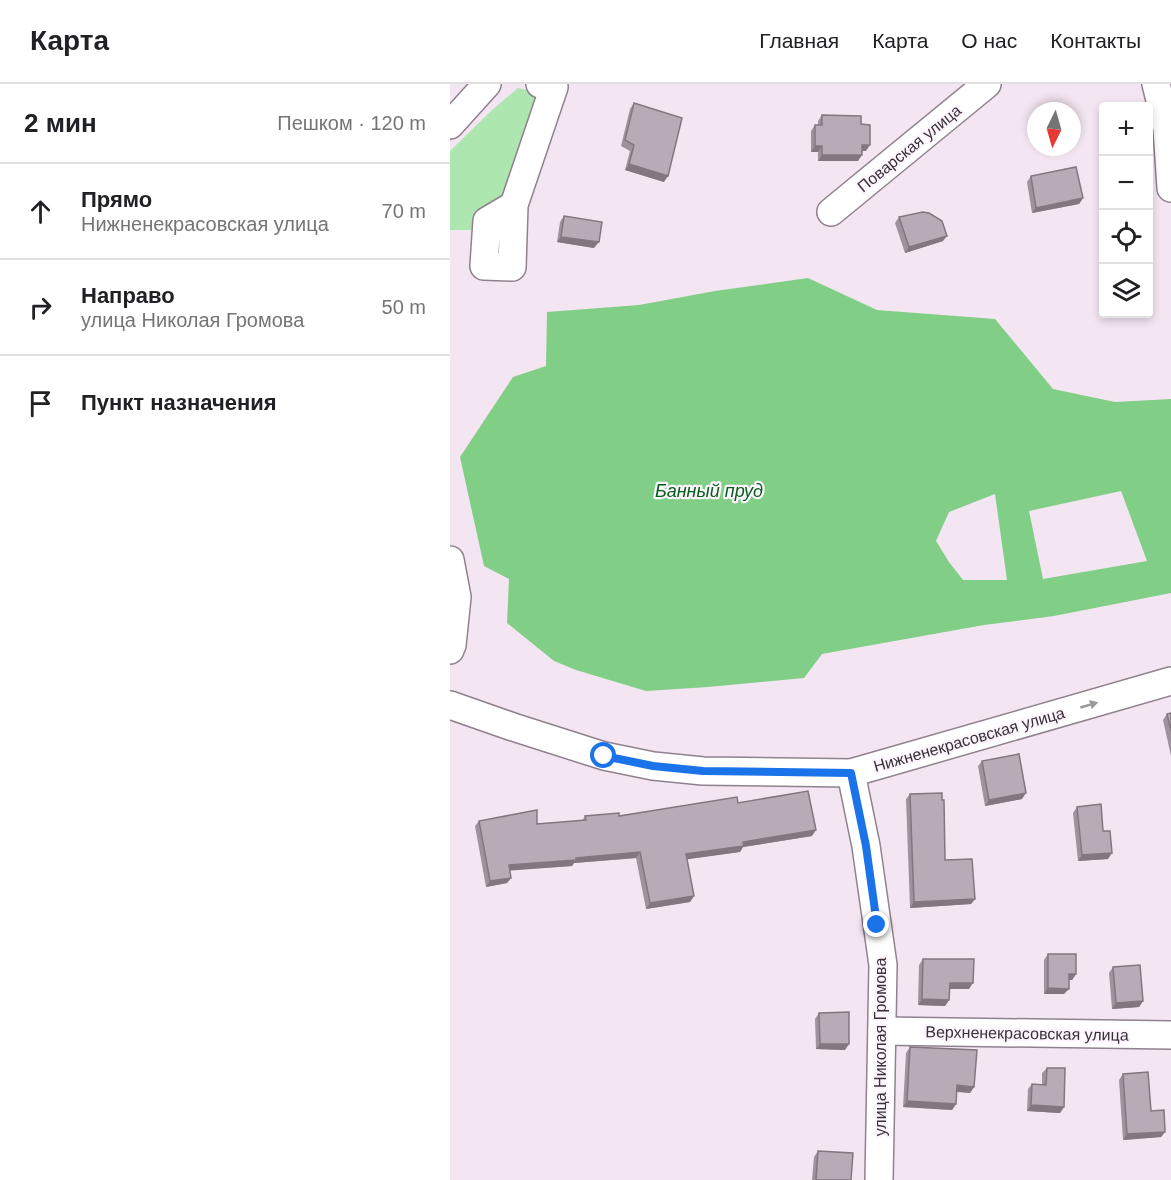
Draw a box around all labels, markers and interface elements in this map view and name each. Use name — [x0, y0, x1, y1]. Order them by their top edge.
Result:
text: Карта — [30, 25, 109, 56]
text: Главная — [759, 29, 839, 52]
text: Карта — [872, 29, 928, 52]
text: О нас — [961, 29, 1017, 52]
text: Контакты — [1050, 29, 1141, 52]
street label: Поварская улица — [854, 101, 964, 195]
north arrow — [1027, 102, 1081, 156]
map controls — [1099, 102, 1153, 318]
button: + — [1099, 102, 1153, 156]
text: 2 мин — [24, 108, 97, 138]
text: Пешком · 120 m — [277, 112, 426, 134]
button: − — [1099, 156, 1153, 210]
text: Прямо — [81, 187, 152, 212]
icon: ahead — [24, 195, 57, 228]
text: 70 m — [382, 200, 426, 222]
button: locate — [1099, 210, 1153, 264]
text: Нижненекрасовская улица — [81, 213, 329, 235]
button: layers — [1099, 264, 1153, 318]
text: Направо — [81, 283, 175, 308]
icon: right — [24, 291, 57, 324]
text: 50 m — [382, 296, 426, 318]
text: улица Николая Громова — [81, 309, 304, 331]
icon: arrive — [24, 387, 57, 420]
text: Пункт назначения — [81, 390, 277, 415]
water label: Банный пруд — [655, 481, 763, 501]
one-way arrow — [1080, 700, 1098, 709]
street label: Нижненекрасовская улица — [872, 704, 1067, 775]
route start — [590, 742, 616, 768]
route end — [863, 911, 889, 937]
street label: улица Николая Громова — [872, 958, 889, 1136]
street label: Верхненекрасовская улица — [925, 1023, 1129, 1044]

